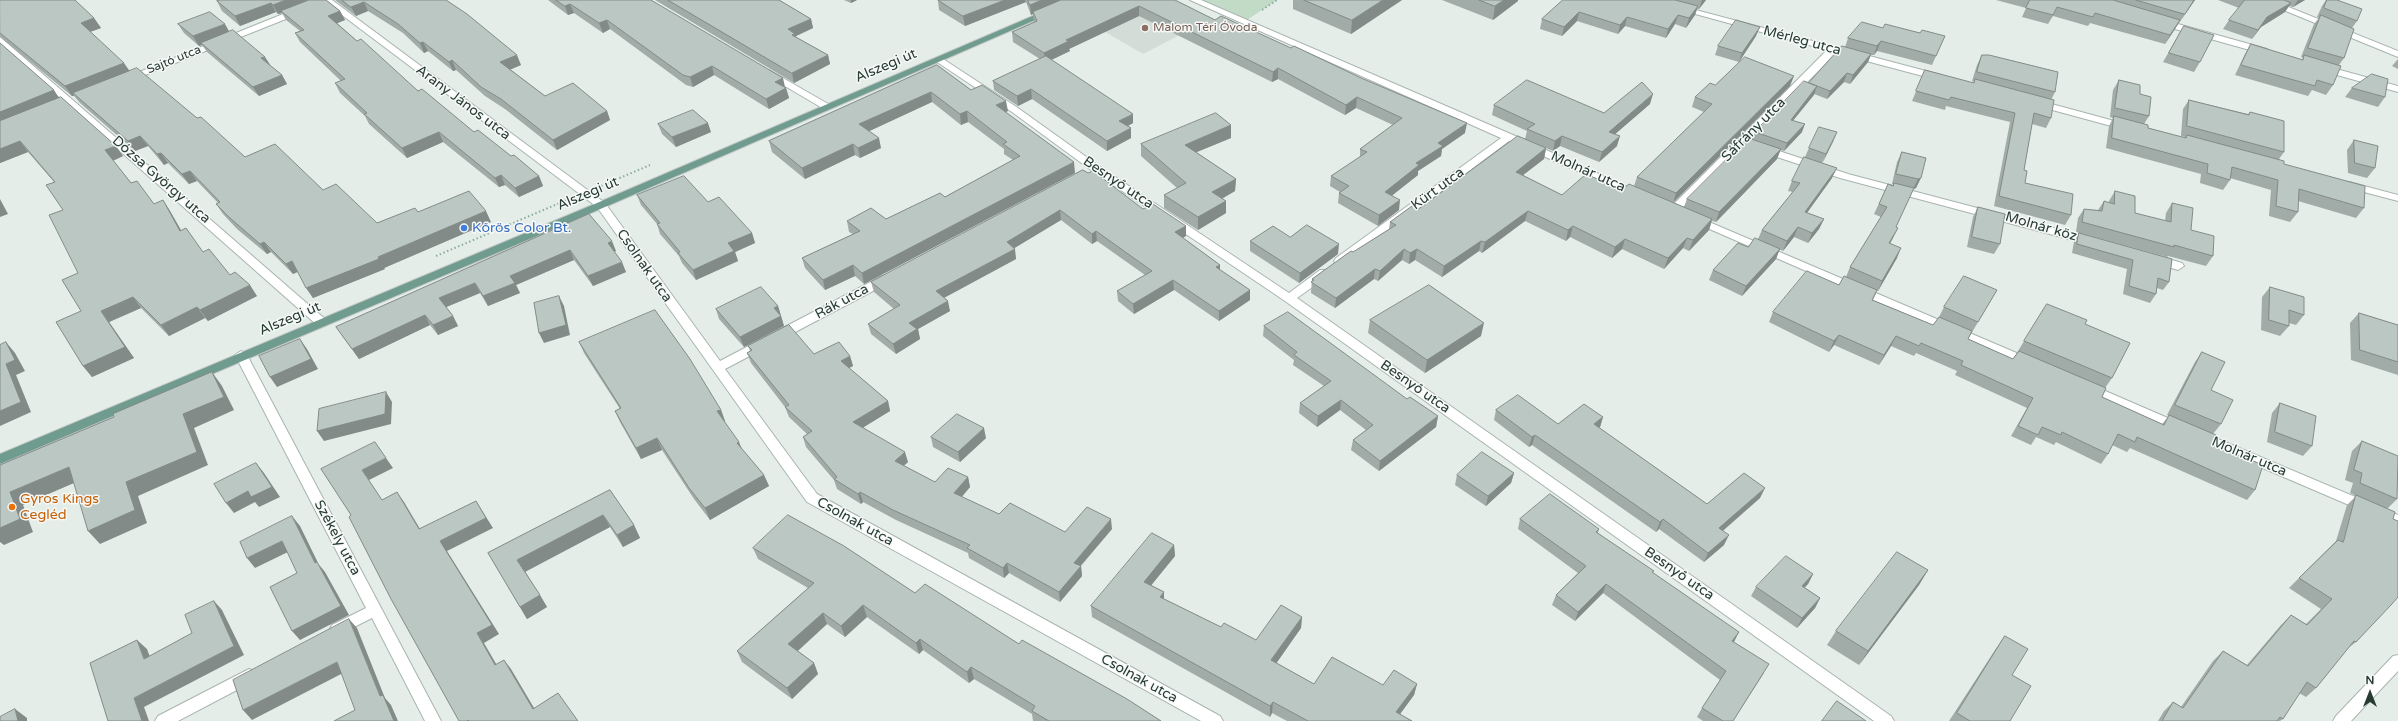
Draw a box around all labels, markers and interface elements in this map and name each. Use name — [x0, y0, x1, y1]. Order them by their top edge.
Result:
place label: Malom Téri Óvoda — [1153, 21, 1257, 35]
marker: Malom Téri Óvoda — [1140, 23, 1150, 33]
street label: Mérleg utca — [1761, 23, 1843, 59]
street label: Sajtó utca — [145, 43, 203, 77]
street label: Alszegi út — [853, 46, 919, 86]
street label: Arany János utca — [412, 62, 514, 144]
street label: Sáfrány utca — [1719, 95, 1789, 165]
street label: Dózsa György utca — [108, 133, 214, 227]
street label: Molnár utca — [1548, 148, 1628, 196]
street label: Besnyő utca — [1080, 153, 1156, 213]
street label: Kürt utca — [1408, 164, 1468, 214]
street label: Alszegi út — [555, 174, 621, 214]
street label: Molnár köz — [2003, 209, 2079, 245]
place label: Kőrös Color Bt. — [472, 220, 571, 236]
marker: Kőrös Color Bt. — [459, 223, 469, 233]
street label: Csolnak utca — [613, 226, 675, 306]
street label: Rák utca — [812, 281, 872, 323]
street label: Alszegi út — [257, 299, 323, 339]
street label: Besnyő utca — [1377, 357, 1453, 417]
street label: Molnár utca — [2209, 434, 2289, 480]
place label: Gyros Kings Cegléd — [20, 491, 99, 524]
street label: Csolnak utca — [814, 494, 896, 550]
street label: Székely utca — [310, 498, 364, 578]
marker: Gyros Kings Cegléd — [7, 502, 17, 512]
street label: Besnyő utca — [1641, 544, 1717, 604]
street label: Csolnak utca — [1098, 651, 1180, 707]
north arrow — [2350, 673, 2390, 713]
text: N — [2366, 674, 2374, 687]

